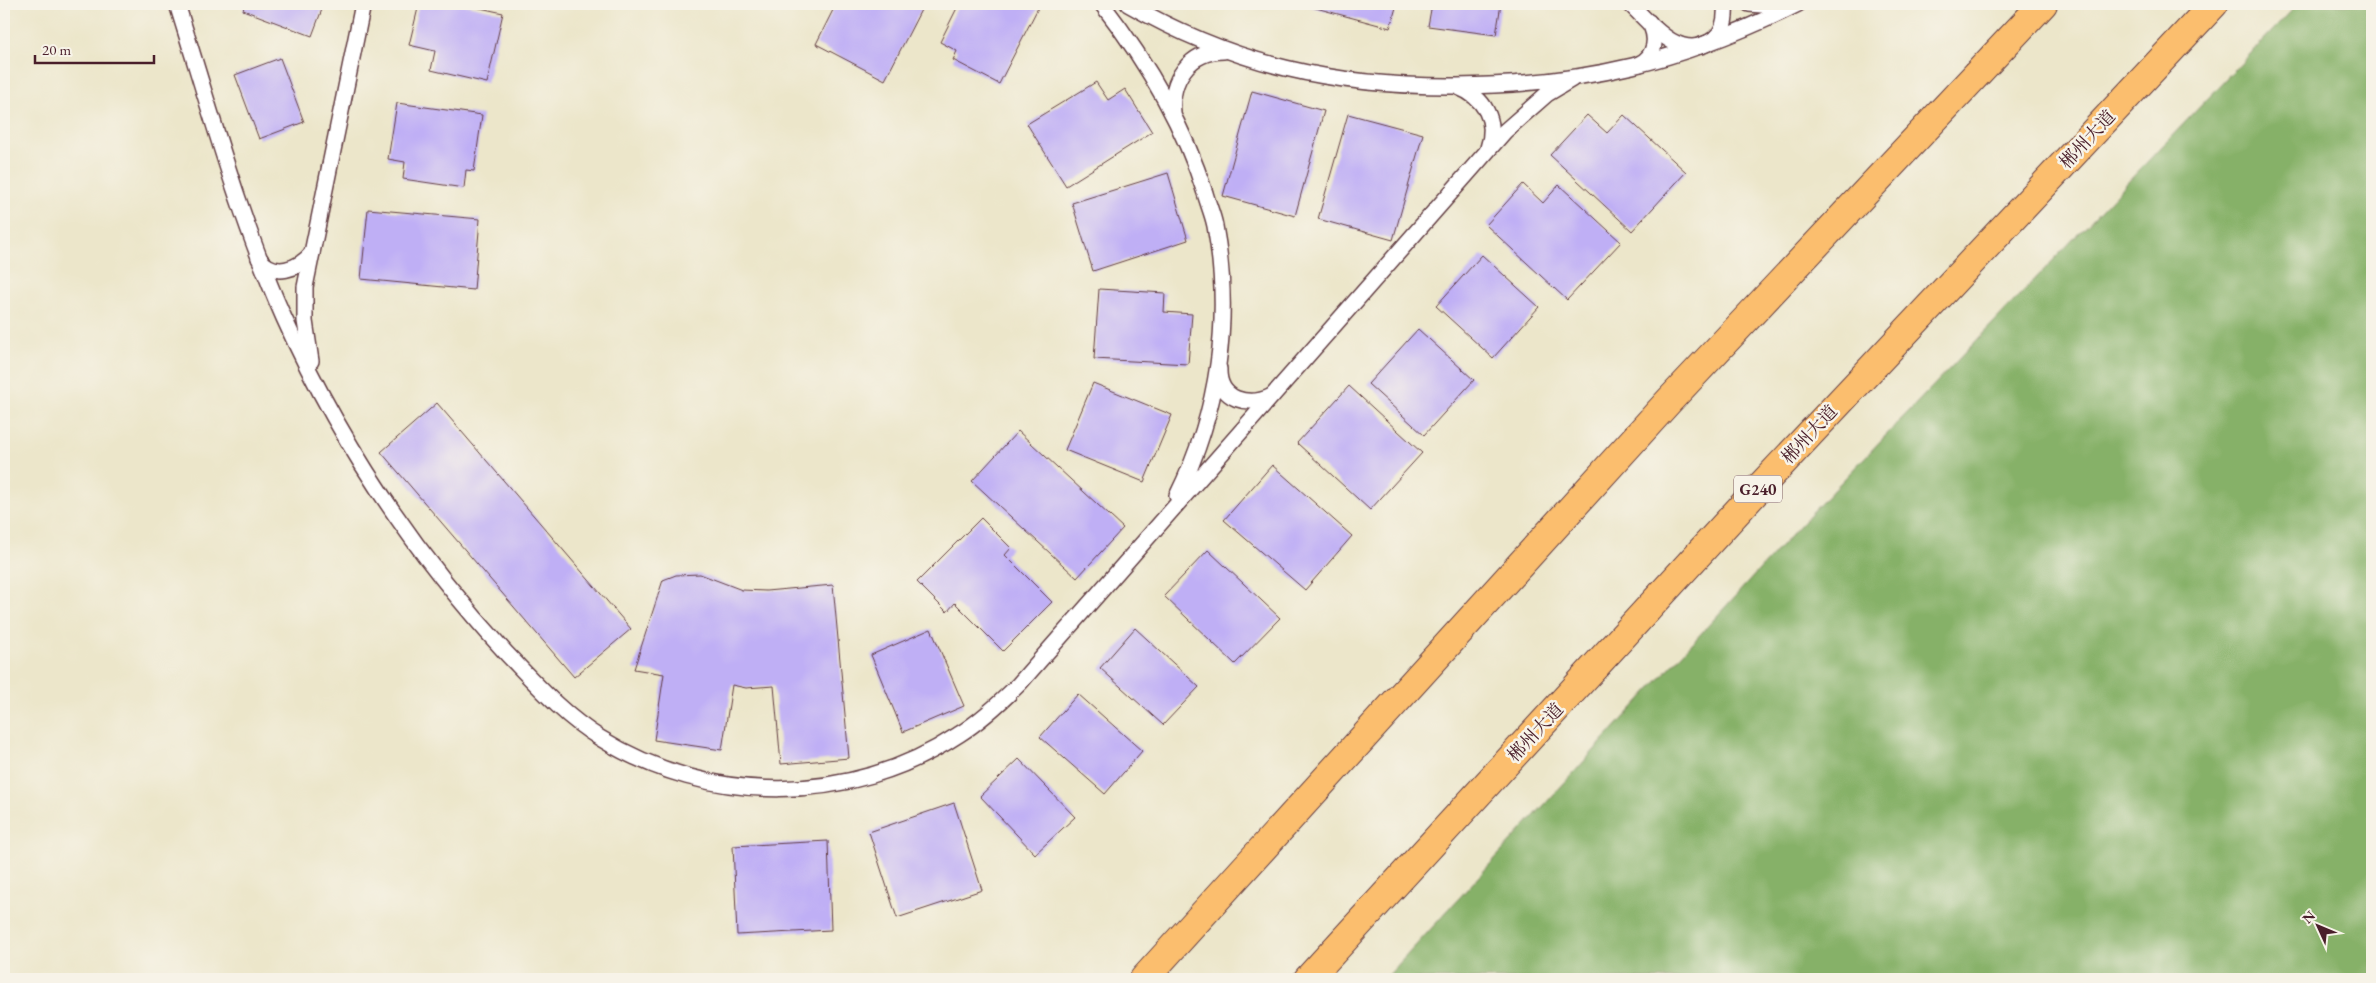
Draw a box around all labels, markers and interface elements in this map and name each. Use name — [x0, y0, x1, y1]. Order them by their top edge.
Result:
scale bar — [35, 32, 154, 64]
text: 20 m — [42, 40, 71, 59]
street label: 郴州大道 — [2054, 105, 2120, 173]
street label: 郴州大道 — [1776, 400, 1842, 468]
road number: G240 — [1734, 476, 1782, 502]
street label: 郴州大道 — [1502, 698, 1568, 766]
north arrow — [2294, 900, 2344, 950]
text: N — [2298, 906, 2320, 927]

